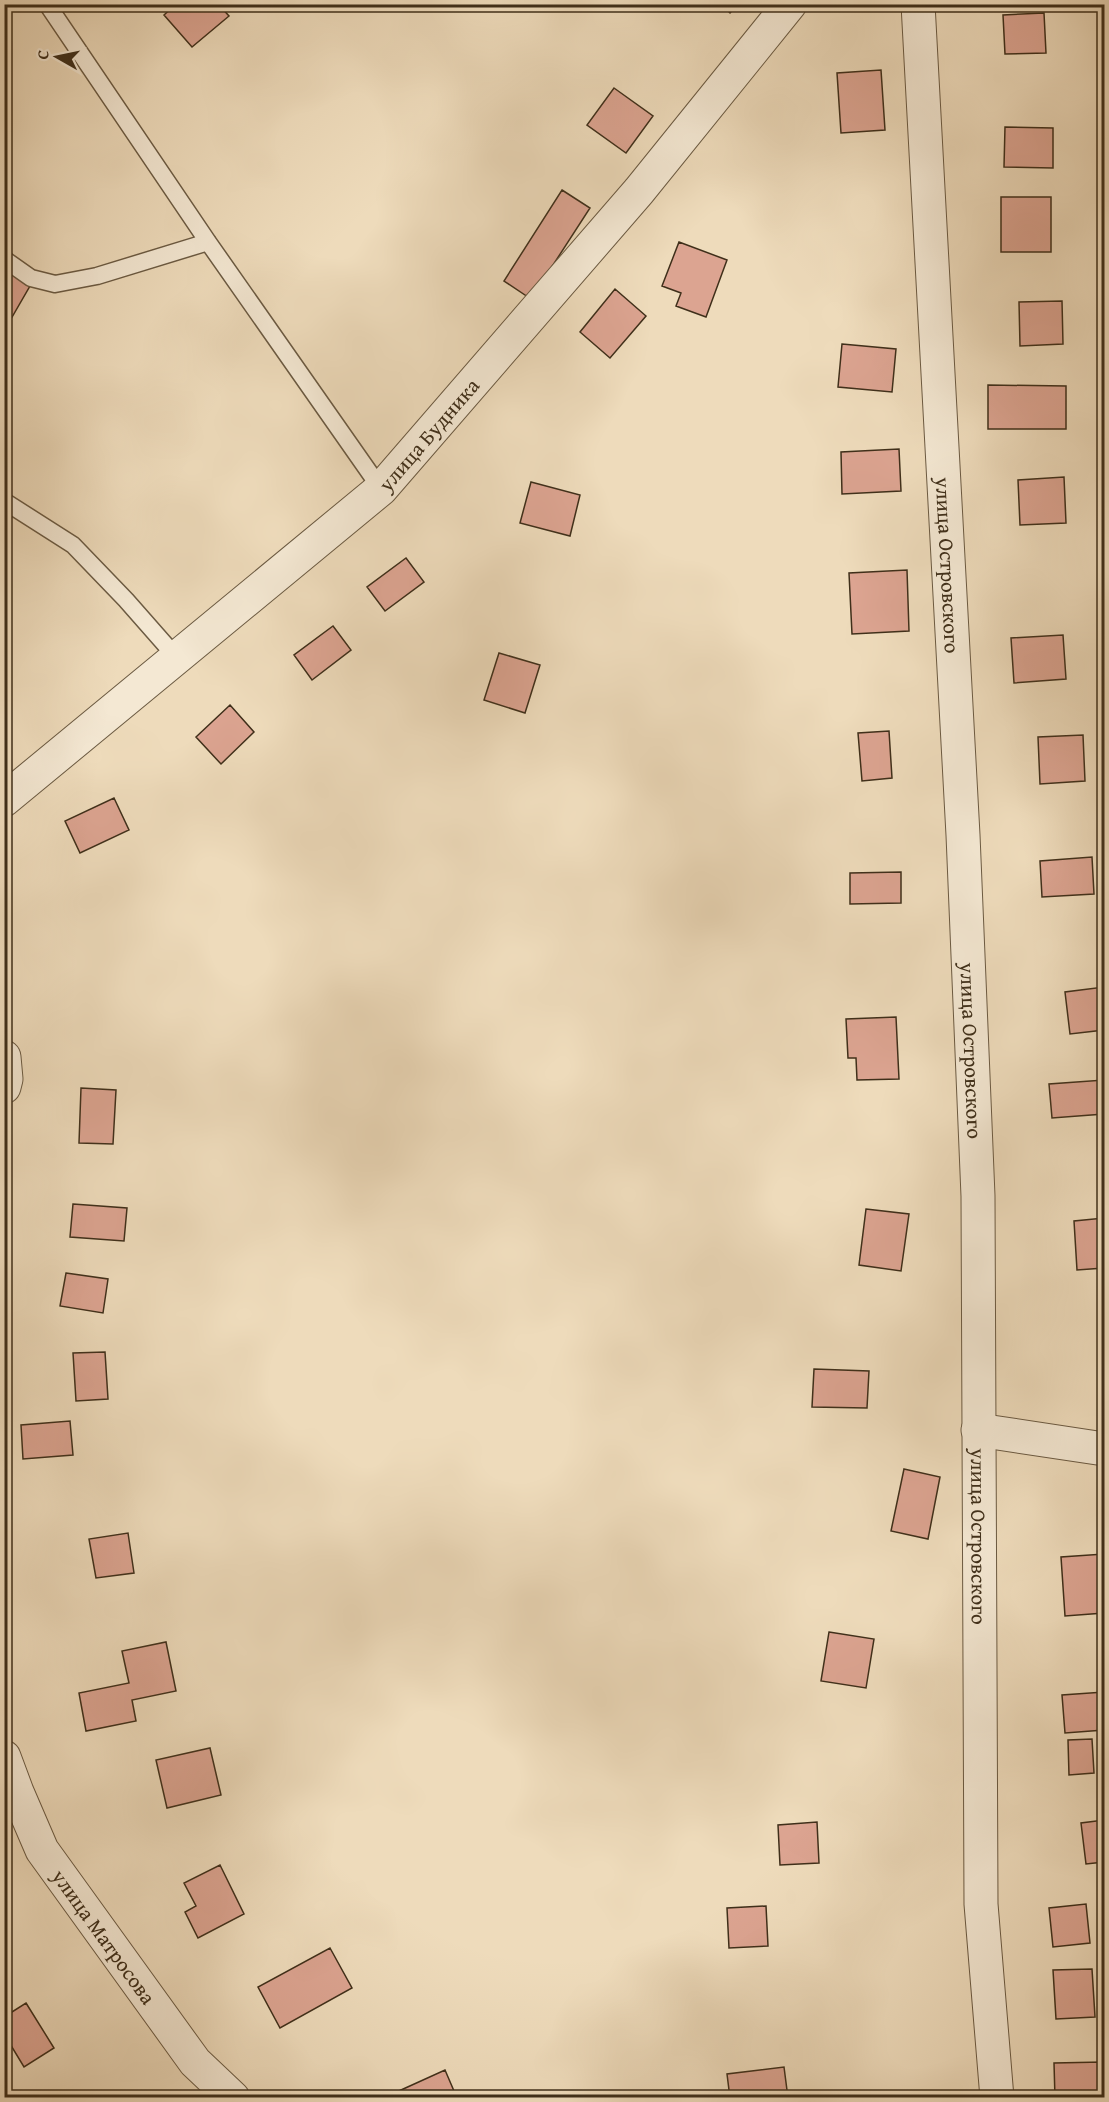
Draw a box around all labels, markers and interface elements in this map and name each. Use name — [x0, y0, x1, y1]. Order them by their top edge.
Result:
north arrow — [27, 27, 87, 87]
text: С — [30, 48, 55, 61]
street label: улица Будника — [370, 371, 486, 499]
street label: улица Островского — [928, 475, 969, 654]
street label: улица Островского — [953, 961, 991, 1139]
street label: улица Островского — [964, 1447, 995, 1625]
street label: улица Матросова — [44, 1861, 164, 2010]

